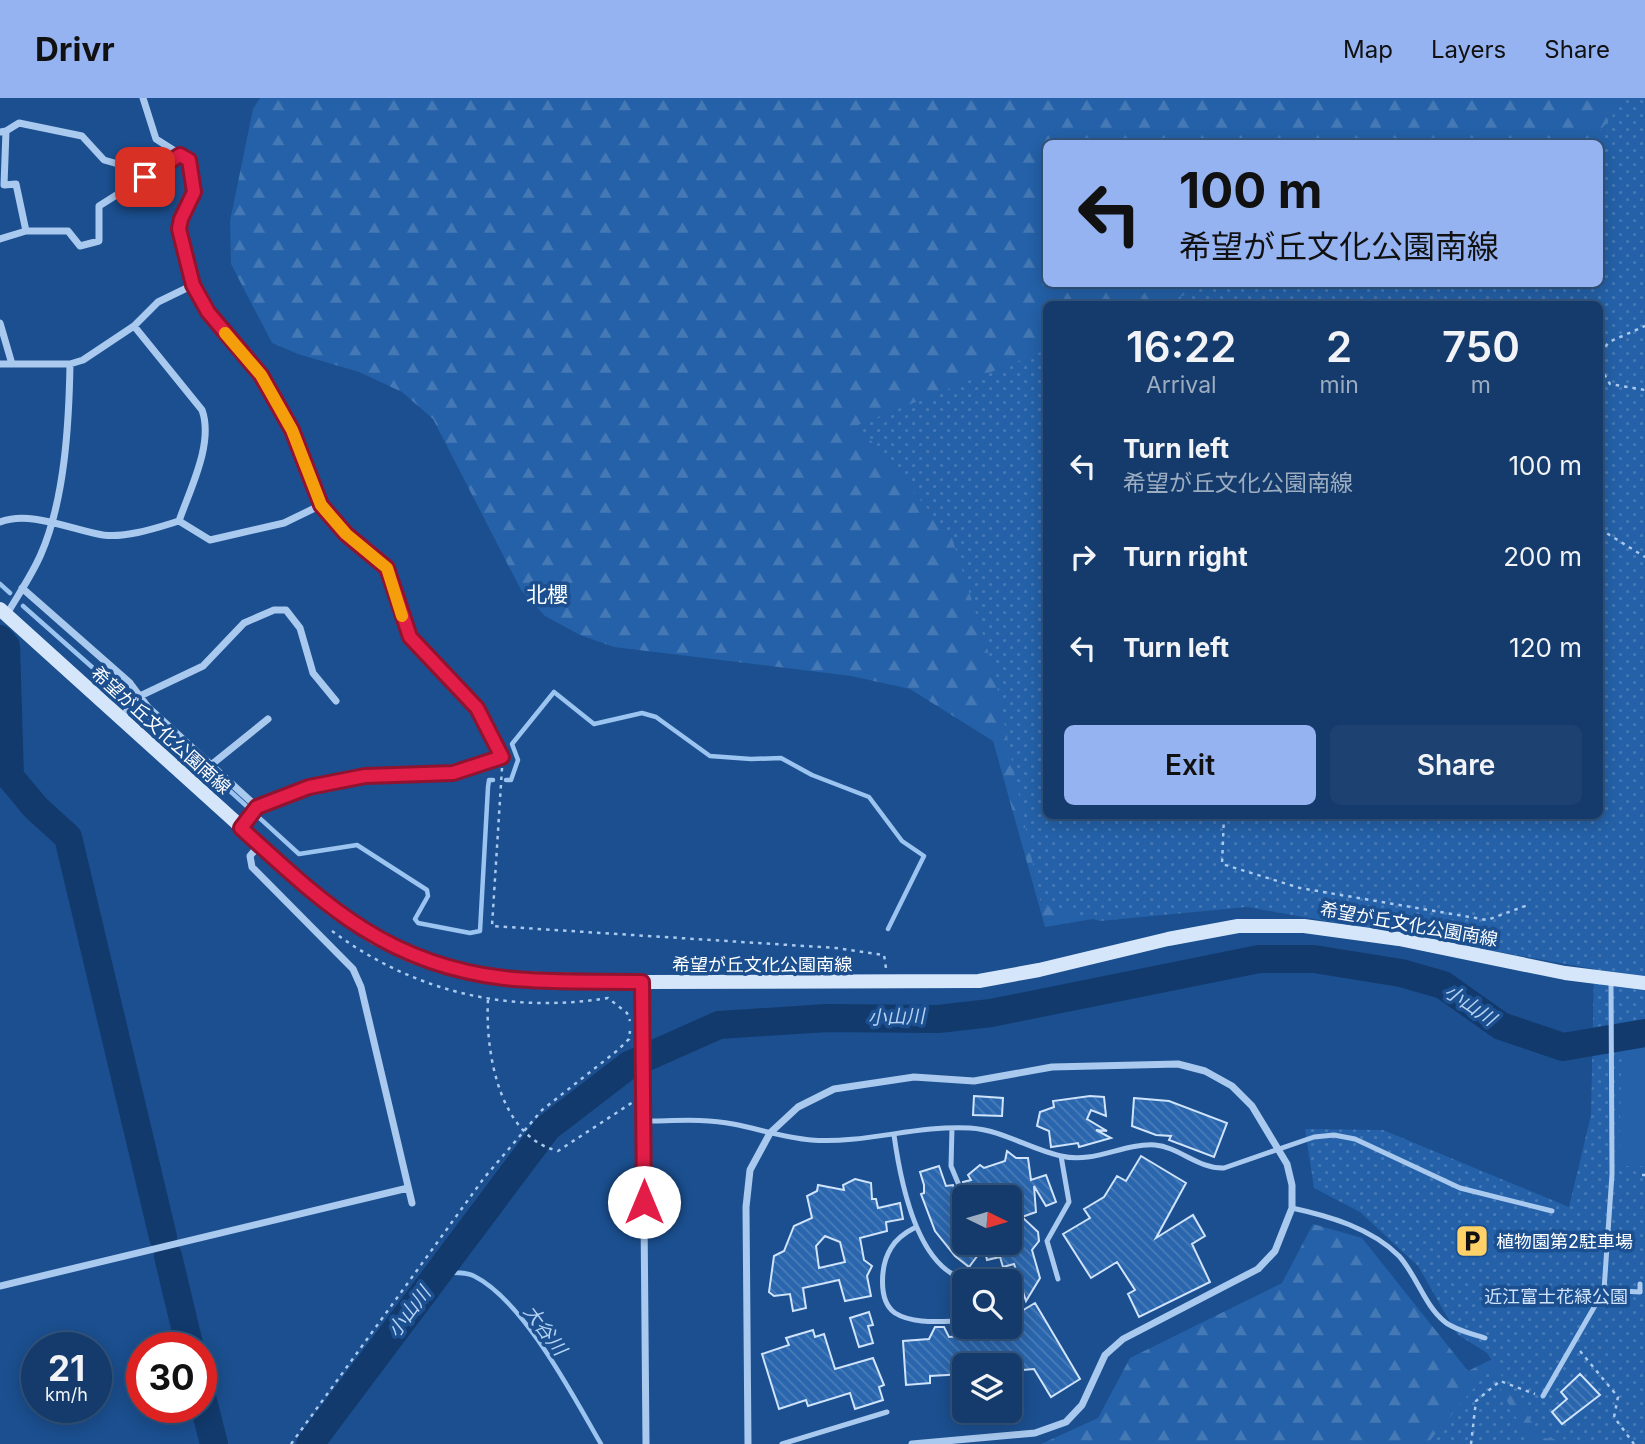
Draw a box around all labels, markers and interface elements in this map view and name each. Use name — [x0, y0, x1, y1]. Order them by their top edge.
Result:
text: Drivr — [35, 29, 115, 69]
text: Map — [1343, 35, 1393, 64]
text: Layers — [1431, 35, 1506, 64]
text: Share — [1544, 35, 1610, 64]
pin — [115, 147, 175, 207]
icon: arrive — [126, 158, 164, 196]
text: 100 m — [1179, 161, 1323, 220]
icon: left — [1064, 168, 1155, 259]
text: 希望が丘文化公園南線 — [1179, 227, 1499, 266]
text: 16:22 — [1126, 321, 1236, 372]
text: 2 — [1326, 321, 1352, 372]
text: 750 — [1442, 321, 1520, 372]
text: Arrival — [1146, 371, 1217, 399]
text: min — [1320, 371, 1359, 399]
text: m — [1471, 371, 1491, 399]
text: Turn left — [1123, 433, 1229, 464]
icon: left — [1064, 447, 1102, 485]
text: 100 m — [1509, 450, 1582, 481]
text: 希望が丘文化公園南線 — [1123, 469, 1353, 497]
icon: right — [1064, 538, 1102, 576]
text: Turn right — [1123, 541, 1248, 572]
text: 200 m — [1503, 541, 1582, 572]
district label: 北櫻 — [526, 582, 568, 607]
icon: left — [1064, 629, 1102, 667]
text: Turn left — [1123, 632, 1229, 663]
text: 120 m — [1509, 632, 1582, 663]
street label: 希望が丘文化公園南線 — [87, 662, 235, 798]
button: Exit — [1064, 725, 1316, 805]
button: Share — [1330, 725, 1582, 805]
street label: 希望が丘文化公園南線 — [1319, 898, 1499, 950]
street label: 希望が丘文化公園南線 — [672, 954, 852, 975]
water label: 小山川 — [1440, 980, 1502, 1032]
water label: 小山川 — [867, 1004, 927, 1029]
position arrow — [607, 1165, 681, 1239]
north arrow — [952, 1185, 1022, 1255]
map controls — [952, 1185, 1022, 1423]
parking icon: 植物園第2駐車場 — [1453, 1222, 1491, 1260]
place label: 植物園第2駐車場 — [1496, 1231, 1633, 1252]
button: search — [952, 1269, 1022, 1339]
water label: 小山川 — [383, 1281, 437, 1342]
park label: 近江富士花緑公園 — [1484, 1286, 1628, 1307]
water label: 大谷川 — [519, 1300, 573, 1361]
speed limit sign: 30 — [126, 1332, 217, 1423]
text: 21 — [48, 1347, 85, 1389]
button: layers — [952, 1353, 1022, 1423]
text: km/h — [45, 1384, 88, 1405]

